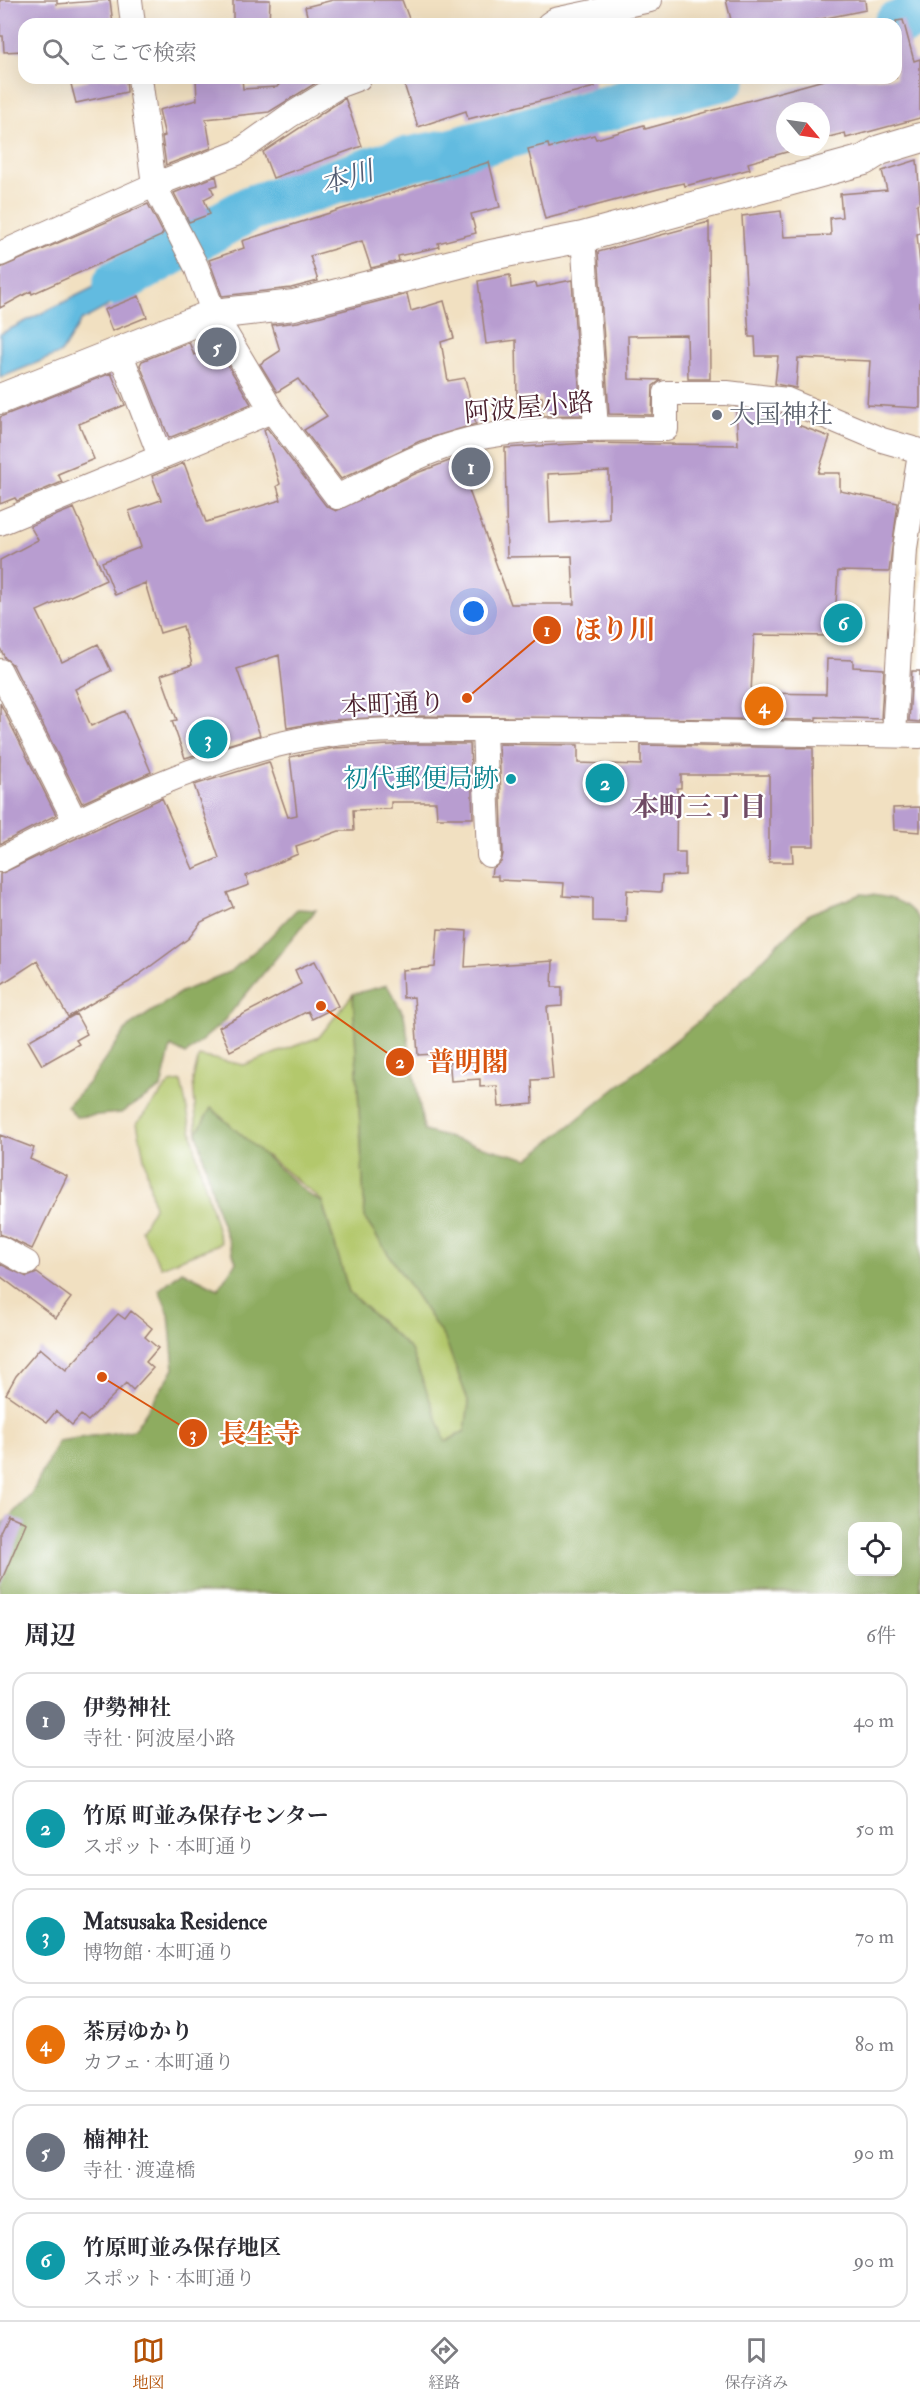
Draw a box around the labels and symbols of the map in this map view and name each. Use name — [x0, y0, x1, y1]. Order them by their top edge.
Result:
north arrow — [776, 102, 830, 156]
water label: 本川 — [316, 153, 381, 202]
pin: 5 — [198, 324, 236, 370]
street label: 阿波屋小路 — [463, 386, 595, 430]
place label: 大国神社 — [729, 399, 833, 431]
marker: 大国神社 — [710, 408, 724, 422]
pin: 1 — [452, 444, 490, 490]
your location — [459, 597, 488, 626]
pin: 6 — [824, 600, 862, 646]
callout: ほり川 — [532, 607, 667, 652]
text: ほり川 — [575, 614, 656, 647]
text: 1 — [544, 619, 550, 642]
pin: 4 — [744, 684, 783, 728]
street label: 本町通り — [340, 686, 446, 724]
pin: 3 — [188, 716, 228, 762]
pin: 2 — [586, 760, 624, 806]
place label: 初代郵便局跡 — [343, 763, 499, 795]
marker: 初代郵便局跡 — [504, 772, 518, 786]
district label: 本町三丁目 — [632, 791, 767, 824]
callout: 普明閣 — [385, 1039, 520, 1084]
text: 普明閣 — [428, 1046, 509, 1079]
text: 2 — [395, 1051, 405, 1074]
callout: 長生寺 — [178, 1411, 313, 1456]
text: 長生寺 — [220, 1418, 301, 1451]
text: 3 — [190, 1423, 197, 1446]

